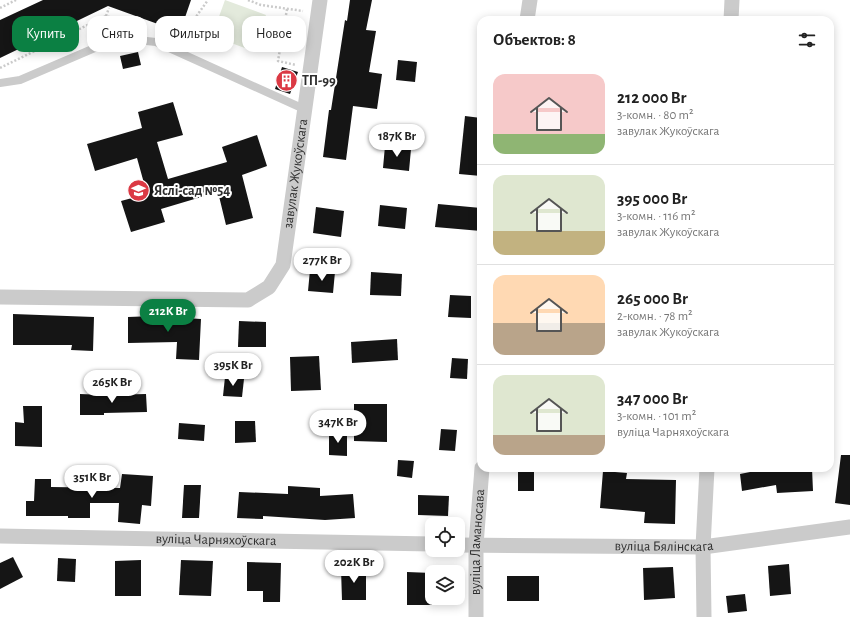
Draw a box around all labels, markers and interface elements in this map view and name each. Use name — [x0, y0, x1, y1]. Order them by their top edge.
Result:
chip: Купить — [12, 16, 79, 52]
chip: Снять — [87, 16, 147, 52]
chip: Фильтры — [155, 16, 234, 52]
chip: Новое — [242, 16, 306, 52]
icon: filters — [796, 29, 818, 51]
text: Объектов: 8 — [493, 31, 576, 48]
building icon: ТП-99 — [273, 68, 299, 94]
place label: ТП-99 — [302, 74, 336, 88]
text: 212 000 Br — [617, 89, 687, 106]
icon: home — [525, 90, 573, 138]
text: 3-комн. · 80 m² — [617, 109, 693, 122]
street label: завулак Жукоўскага — [281, 117, 310, 229]
pin: 187K Br — [360, 124, 434, 158]
text: завулак Жукоўскага — [617, 125, 720, 138]
text: 187K Br — [378, 130, 416, 143]
school or university icon: Яслі-сад №54 — [126, 178, 152, 204]
place label: Яслі-сад №54 — [154, 184, 230, 198]
text: 395 000 Br — [617, 190, 687, 207]
icon: home — [525, 191, 573, 239]
text: 3-комн. · 116 m² — [617, 210, 695, 223]
text: завулак Жукоўскага — [617, 226, 720, 239]
pin: 277K Br — [285, 248, 359, 282]
text: 277K Br — [303, 254, 341, 267]
text: 265 000 Br — [617, 290, 688, 307]
icon: home — [525, 291, 573, 339]
pin: 212K Br — [131, 299, 205, 333]
text: 212K Br — [149, 305, 187, 318]
text: 2-комн. · 78 m² — [617, 310, 693, 323]
text: завулак Жукоўскага — [617, 326, 720, 339]
pin: 395K Br — [196, 353, 270, 387]
text: 395K Br — [213, 359, 253, 372]
pin: 265K Br — [75, 370, 149, 404]
text: 265K Br — [92, 376, 132, 389]
text: 347 000 Br — [617, 390, 688, 407]
icon: home — [525, 391, 573, 439]
pin: 347K Br — [301, 410, 375, 444]
text: 3-комн. · 101 m² — [617, 410, 696, 423]
text: 347K Br — [318, 416, 358, 429]
text: вуліца Чарняхоўскага — [617, 426, 729, 439]
pin: 351K Br — [55, 465, 129, 499]
text: 351K Br — [73, 471, 111, 484]
street label: вуліца Ламаносава — [469, 488, 487, 595]
map controls — [425, 517, 465, 605]
button: locate — [425, 517, 465, 557]
street label: вуліца Чарняхоўскага — [155, 532, 277, 548]
street label: вуліца Бялінскага — [615, 539, 715, 554]
pin: 202K Br — [317, 550, 391, 584]
text: 202K Br — [334, 556, 374, 569]
button: layers — [425, 565, 465, 605]

